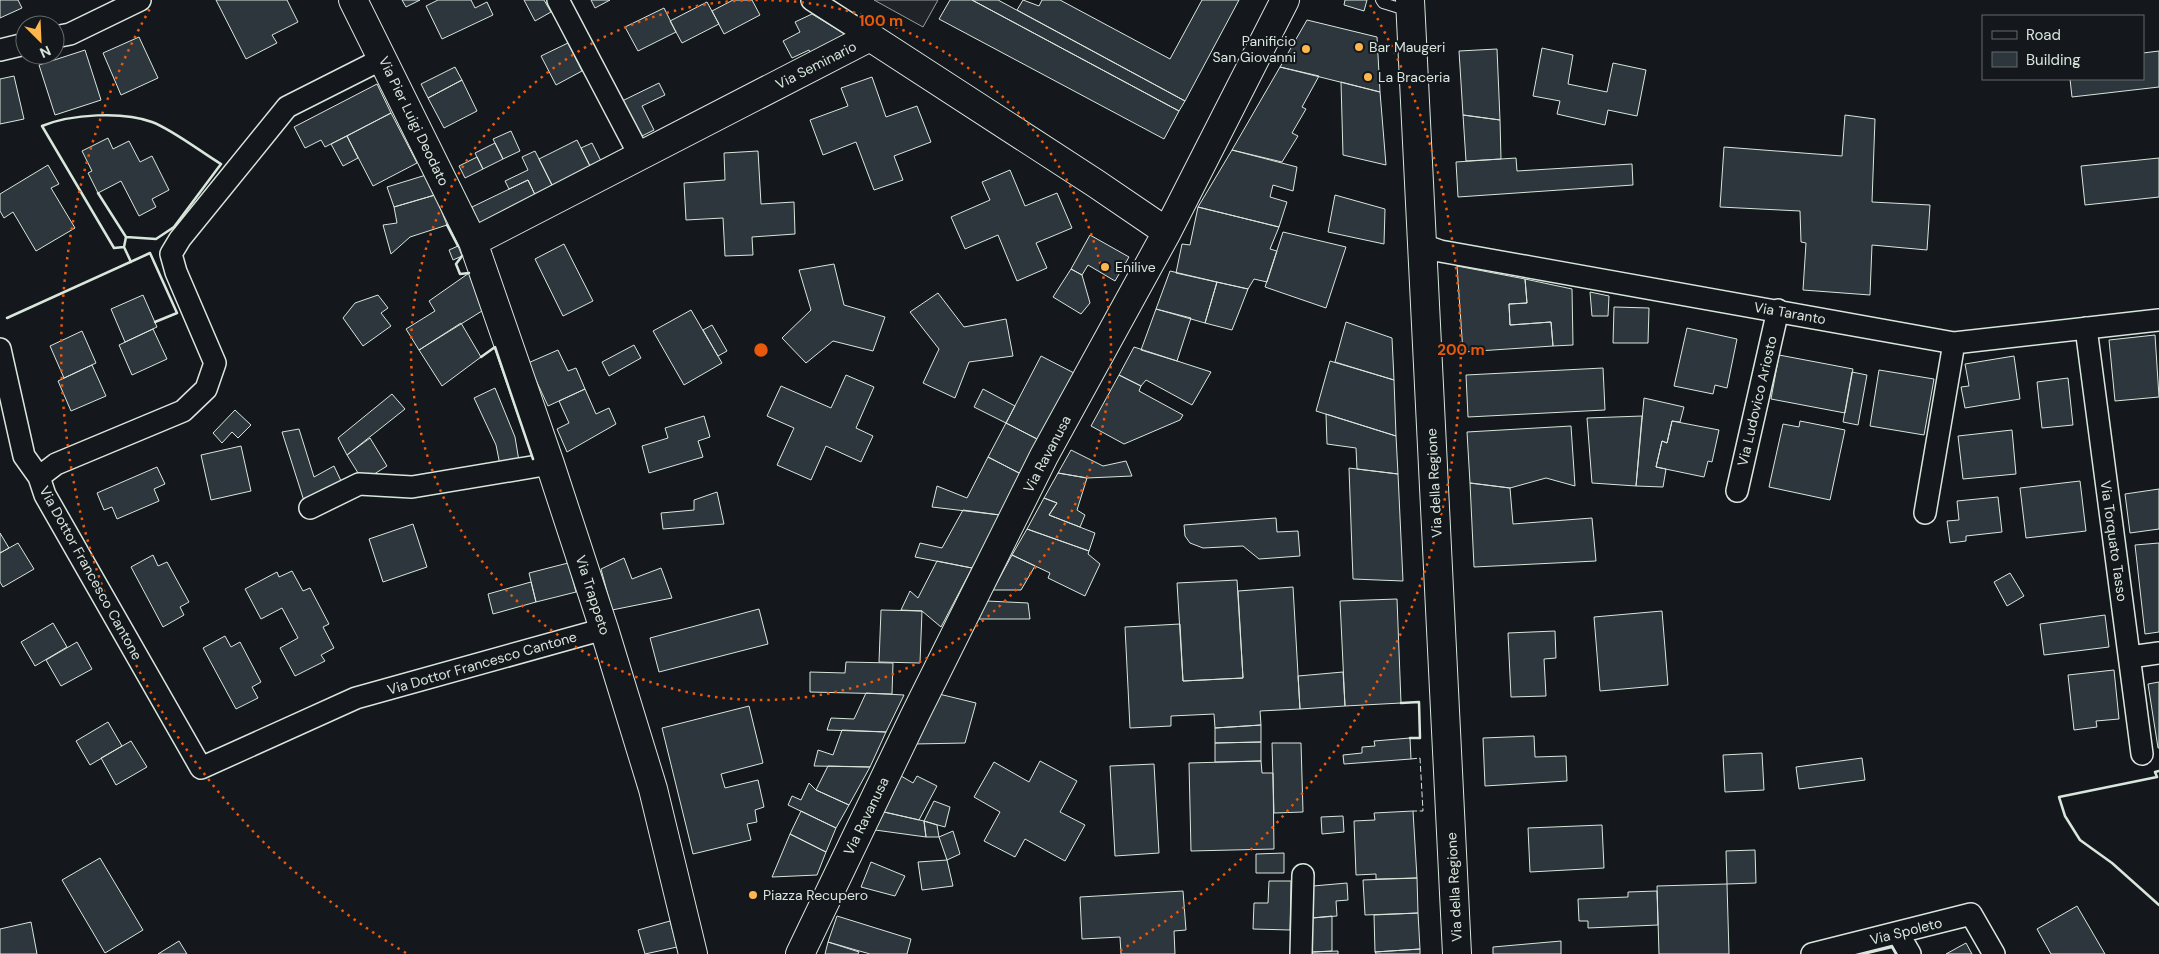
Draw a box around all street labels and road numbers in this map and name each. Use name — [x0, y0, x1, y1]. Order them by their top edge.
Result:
street label: Via Seminario — [773, 37, 859, 93]
street label: Via Pier Luigi Deodato — [375, 53, 453, 189]
street label: Via Taranto — [1753, 298, 1827, 328]
street label: Via Ludovico Ariosto — [1733, 334, 1781, 468]
street label: Via Ravanusa — [1019, 412, 1075, 496]
street label: Via della Regione — [1422, 428, 1446, 538]
street label: Via Torquato Tasso — [2097, 479, 2131, 603]
street label: Via Dottor Francesco Cantone — [36, 483, 146, 663]
street label: Via Trappeto — [572, 553, 614, 637]
street label: Via Dottor Francesco Cantone — [385, 627, 579, 699]
street label: Via Ravanusa — [839, 774, 893, 858]
street label: Via della Regione — [1442, 832, 1466, 942]
street label: Via Spoleto — [1868, 913, 1944, 949]

